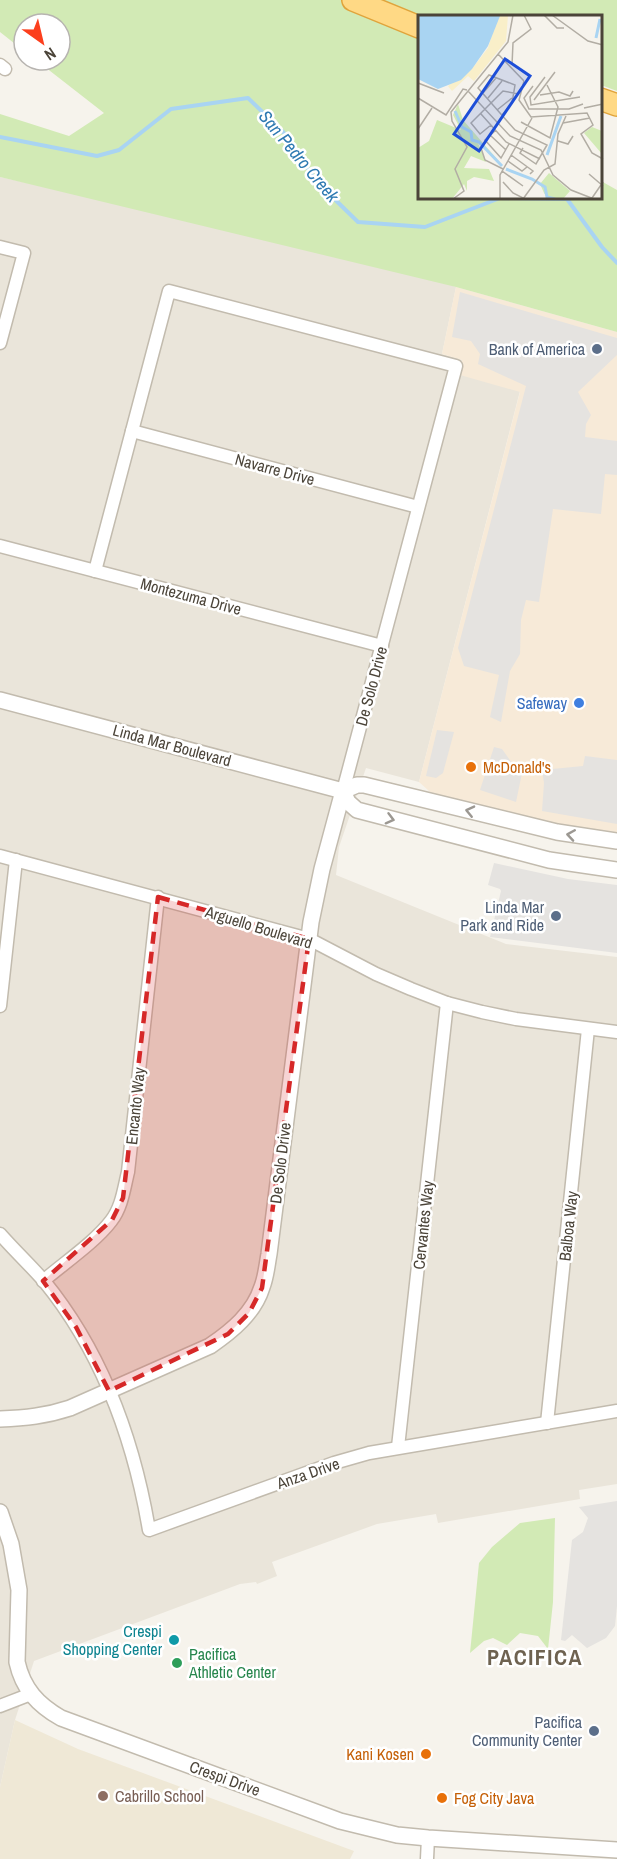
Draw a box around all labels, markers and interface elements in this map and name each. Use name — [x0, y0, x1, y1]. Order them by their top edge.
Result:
north arrow — [12, 12, 72, 72]
inset map — [418, 15, 602, 200]
text: N — [40, 43, 60, 66]
water label: San Pedro Creek — [253, 105, 345, 208]
place label: Bank of America — [489, 338, 586, 360]
marker: Bank of America — [590, 342, 604, 356]
street label: Navarre Drive — [233, 448, 317, 490]
street label: Montezuma Drive — [138, 572, 244, 620]
street label: De Solo Drive — [350, 644, 392, 728]
place label: Safeway — [517, 692, 567, 714]
marker: Safeway — [572, 696, 586, 710]
street label: Linda Mar Boulevard — [110, 719, 234, 771]
place label: McDonald's — [483, 756, 551, 778]
marker: McDonald's — [464, 760, 478, 774]
one-way arrow — [465, 805, 475, 818]
one-way arrow — [385, 811, 395, 824]
one-way arrow — [567, 829, 576, 841]
place label: Linda Mar Park and Ride — [460, 896, 545, 936]
street label: Arguello Boulevard — [202, 900, 315, 954]
marker: Linda Mar Park and Ride — [549, 909, 563, 923]
street label: Encanto Way — [120, 1066, 150, 1146]
street label: De Solo Drive — [264, 1121, 296, 1205]
street label: Cervantes Way — [407, 1179, 439, 1271]
street label: Balboa Way — [553, 1189, 583, 1262]
street label: Anza Drive — [273, 1452, 342, 1494]
place label: Crespi Shopping Center — [63, 1620, 163, 1660]
marker: Crespi Shopping Center — [167, 1633, 181, 1647]
district label: PACIFICA — [487, 1642, 583, 1672]
place label: Pacifica Athletic Center — [188, 1643, 276, 1683]
marker: Pacifica Athletic Center — [170, 1656, 184, 1670]
place label: Pacifica Community Center — [472, 1711, 583, 1751]
marker: Pacifica Community Center — [587, 1724, 601, 1738]
place label: Kani Kosen — [346, 1743, 414, 1765]
marker: Kani Kosen — [419, 1747, 433, 1761]
street label: Crespi Drive — [187, 1755, 263, 1801]
place label: Cabrillo School — [115, 1785, 204, 1807]
place label: Fog City Java — [454, 1787, 535, 1809]
marker: Cabrillo School — [96, 1789, 110, 1803]
marker: Fog City Java — [435, 1791, 449, 1805]

